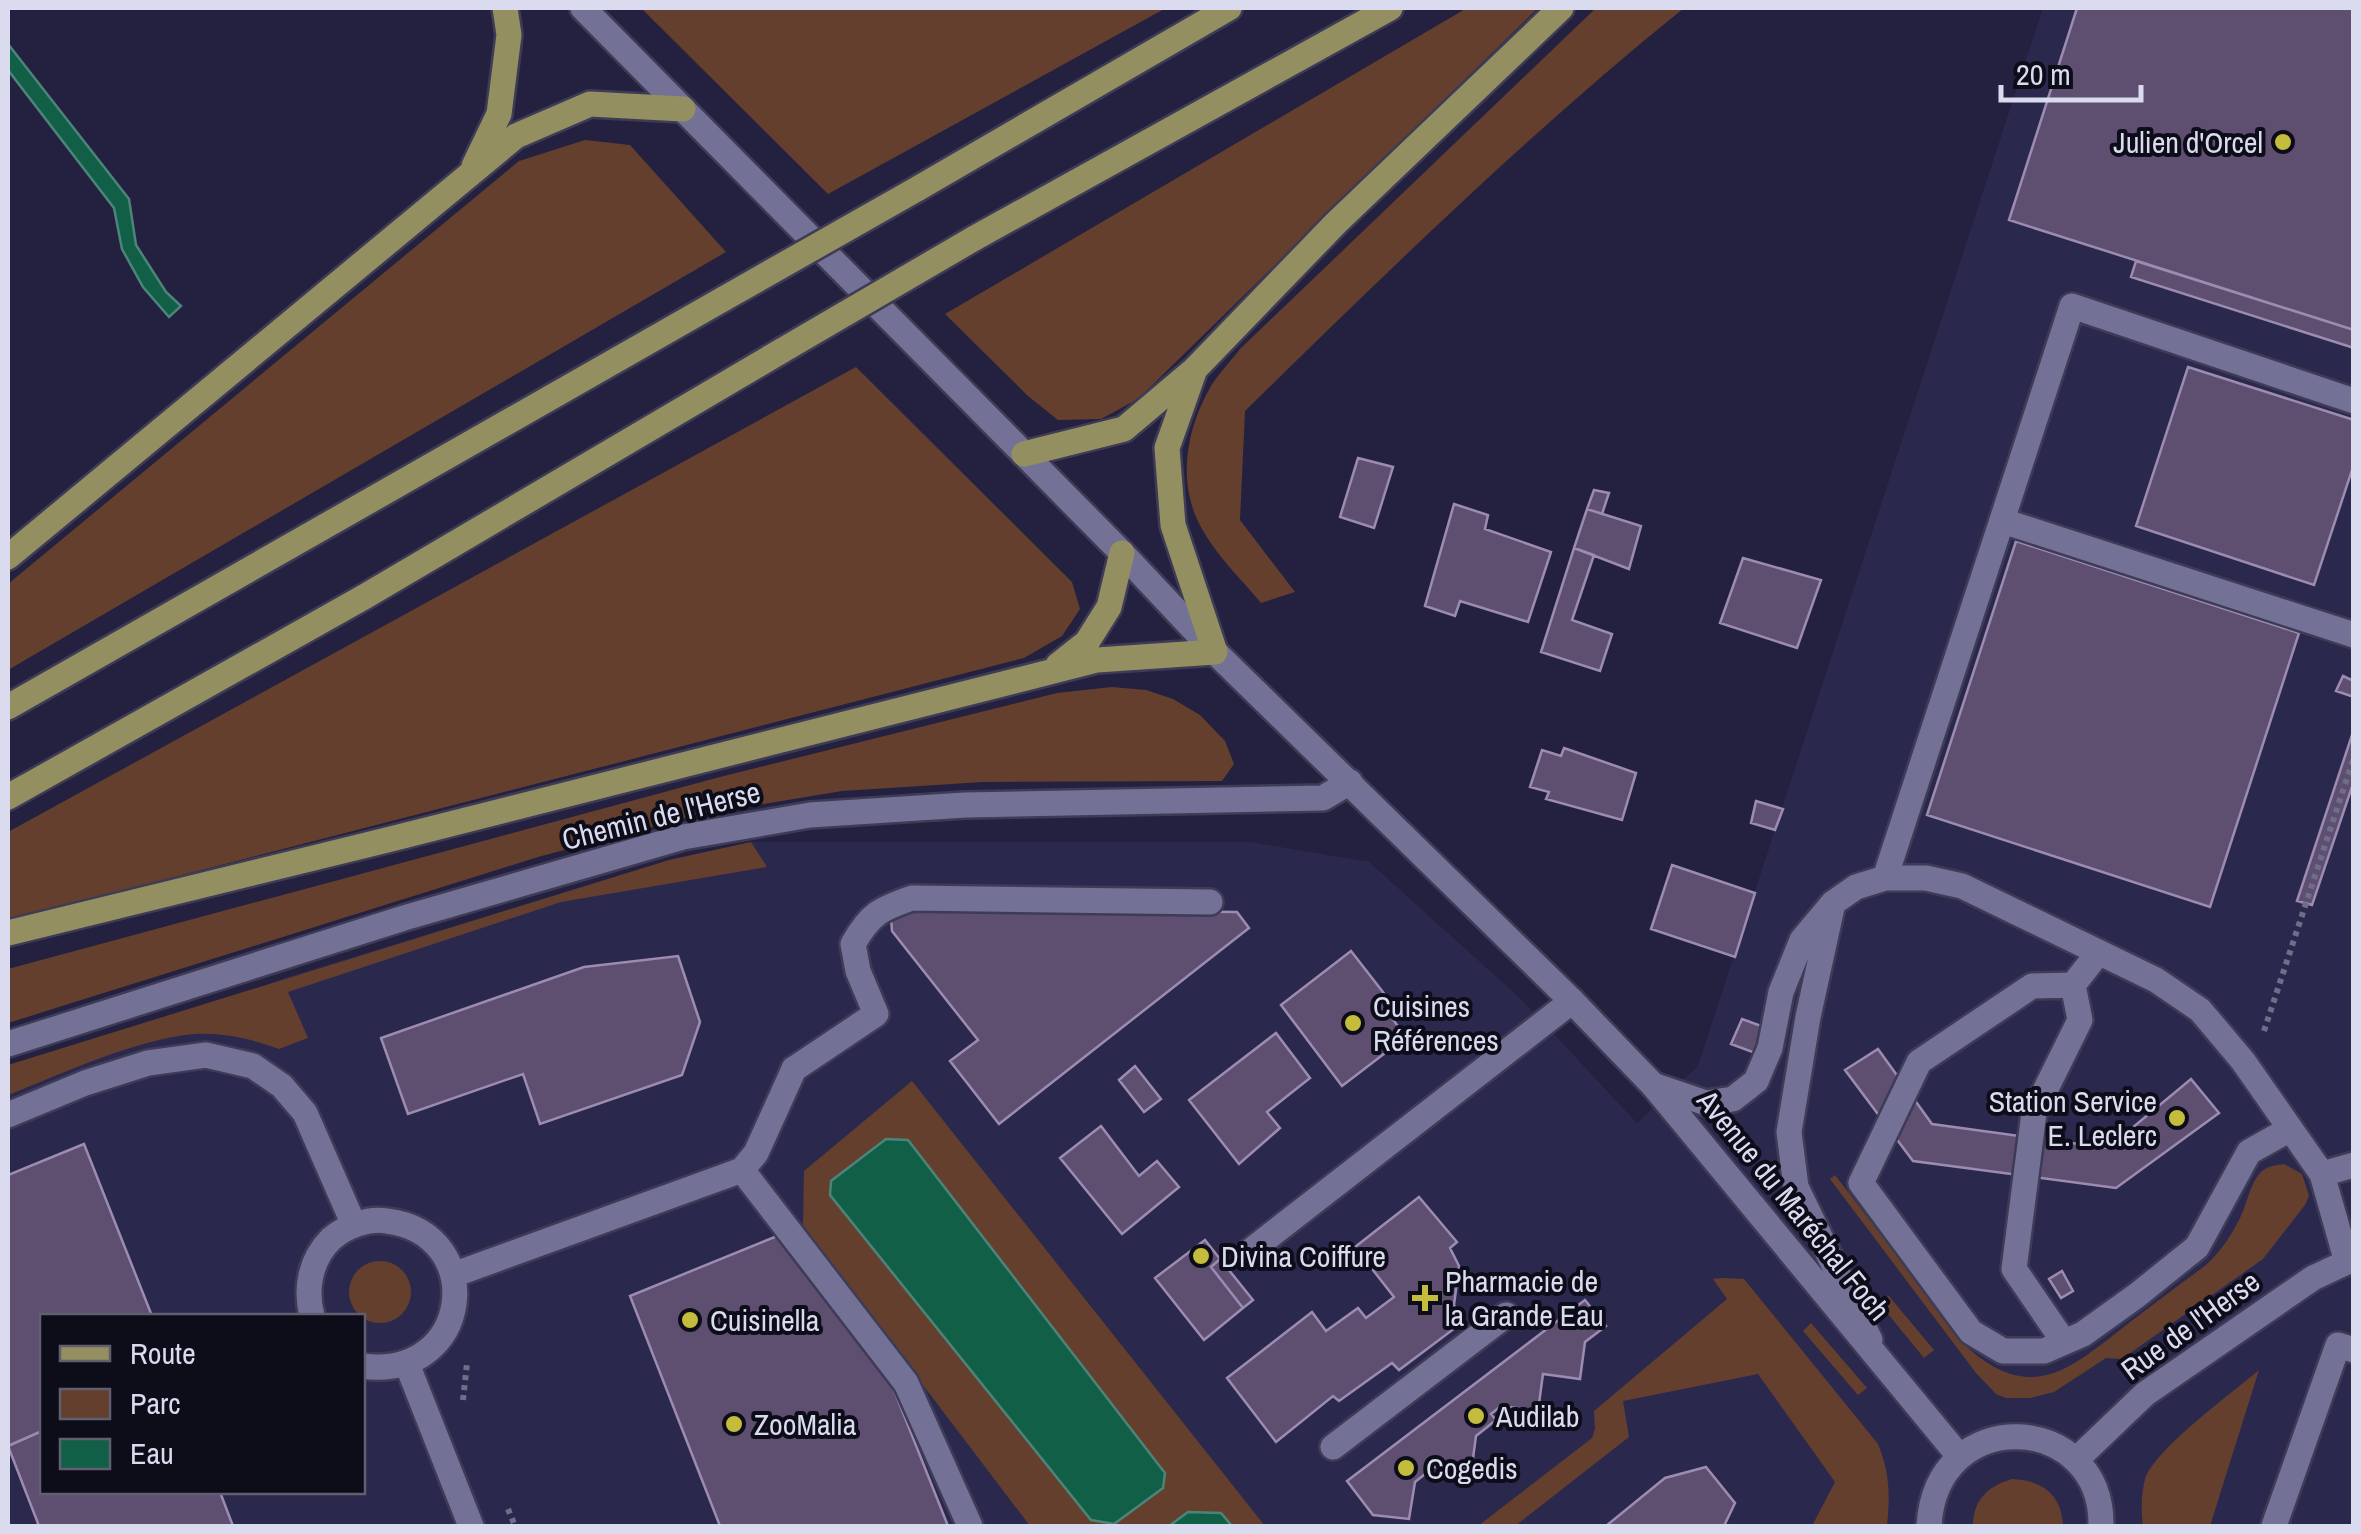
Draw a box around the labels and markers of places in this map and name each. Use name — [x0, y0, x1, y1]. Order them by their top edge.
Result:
place label: Julien d'Orcel — [2113, 122, 2263, 162]
marker: Julien d'Orcel — [2272, 131, 2294, 153]
place label: Cuisines Références — [1373, 986, 1499, 1060]
marker: Cuisines Références — [1342, 1012, 1364, 1034]
place label: Station Service E. Leclerc — [1989, 1081, 2157, 1155]
marker: Station Service E. Leclerc — [2166, 1107, 2188, 1129]
place label: Divina Coiffure — [1221, 1236, 1386, 1276]
marker: Divina Coiffure — [1190, 1245, 1212, 1267]
place label: Pharmacie de la Grande Eau — [1445, 1261, 1604, 1335]
marker: Pharmacie de la Grande Eau — [1414, 1287, 1436, 1309]
place label: Cuisinella — [710, 1300, 820, 1340]
marker: Cuisinella — [679, 1309, 701, 1331]
place label: Audilab — [1495, 1396, 1579, 1436]
place label: ZooMalia — [754, 1404, 857, 1444]
marker: Audilab — [1465, 1405, 1487, 1427]
marker: ZooMalia — [723, 1413, 745, 1435]
place label: Cogedis — [1426, 1448, 1518, 1488]
marker: Cogedis — [1395, 1457, 1417, 1479]

